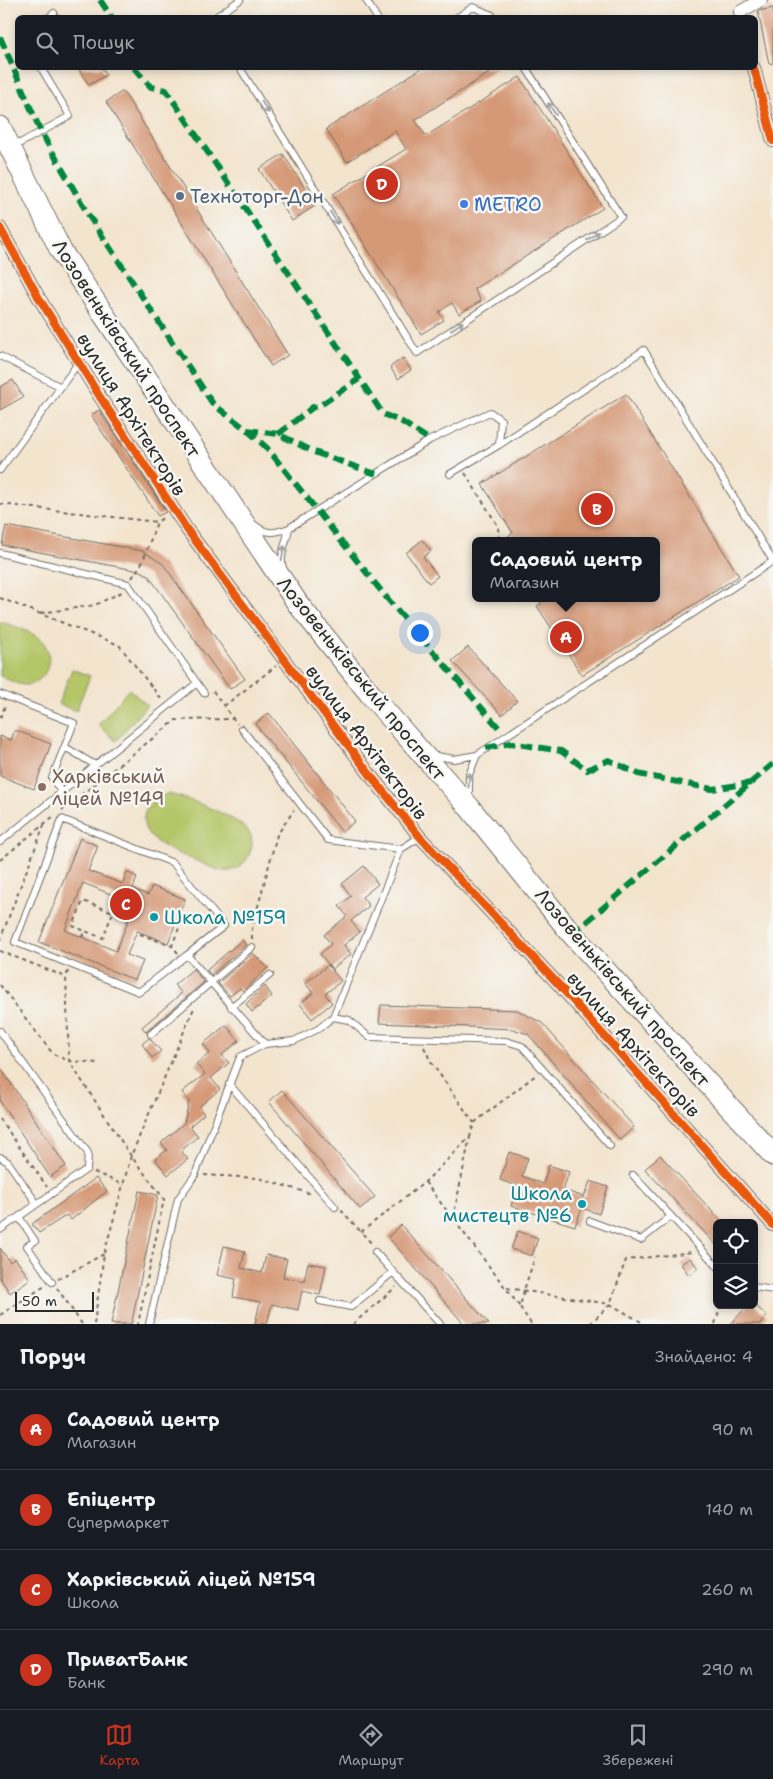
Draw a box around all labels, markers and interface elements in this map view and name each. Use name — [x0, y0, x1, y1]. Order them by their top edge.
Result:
search box — [15, 15, 758, 70]
icon: search — [33, 29, 61, 57]
text: Пошук — [73, 30, 135, 55]
one-way arrow — [260, 100, 270, 114]
one-way arrow — [547, 102, 558, 116]
pin: D — [366, 165, 398, 203]
place label: Техноторг-Дон — [190, 184, 324, 209]
marker: Техноторг-Дон — [174, 190, 186, 202]
place label: METRO — [474, 192, 542, 217]
marker: METRO — [458, 198, 470, 210]
one-way arrow — [329, 211, 339, 225]
one-way arrow — [586, 231, 600, 241]
street label: Лозовеньківський проспект — [47, 234, 207, 462]
one-way arrow — [450, 321, 464, 331]
street label: вулиця Архітекторів — [71, 328, 192, 501]
pin: B — [581, 490, 613, 528]
popup — [472, 537, 660, 602]
one-way arrow — [279, 546, 289, 562]
text: Садовий центр — [490, 547, 642, 572]
street label: Лозовеньківський проспект — [272, 571, 452, 786]
text: Магазин — [490, 572, 559, 593]
pin: A — [550, 618, 582, 656]
your location — [407, 620, 433, 646]
street label: вулиця Архітекторів — [300, 660, 433, 825]
place label: Харківський ліцей №149 — [52, 764, 165, 811]
one-way arrow — [464, 772, 474, 788]
marker: Харківський ліцей №149 — [36, 781, 48, 793]
street label: Лозовеньківський проспект — [529, 883, 716, 1092]
pin: C — [110, 885, 142, 923]
place label: Школа №159 — [164, 905, 287, 930]
marker: Школа №159 — [148, 911, 160, 923]
street label: вулиця Архітекторів — [561, 966, 706, 1123]
place label: Школа мистецтв №6 — [443, 1181, 572, 1228]
marker: Школа мистецтв №6 — [576, 1198, 588, 1210]
map controls — [713, 1219, 758, 1309]
button: locate — [713, 1219, 758, 1264]
button: layers — [713, 1264, 758, 1309]
scale bar — [15, 1289, 94, 1312]
text: 50 m — [22, 1292, 57, 1310]
text: Поруч — [20, 1343, 86, 1371]
text: Знайдено: 4 — [655, 1346, 753, 1367]
text: Садовий центр — [67, 1407, 220, 1432]
text: A — [30, 1419, 42, 1440]
text: 90 m — [712, 1419, 753, 1440]
text: Магазин — [67, 1432, 136, 1453]
text: Епіцентр — [67, 1487, 156, 1512]
text: B — [31, 1499, 41, 1520]
text: 140 m — [706, 1499, 753, 1520]
text: Супермаркет — [67, 1512, 169, 1533]
text: Харківський ліцей №159 — [67, 1567, 316, 1592]
text: C — [31, 1579, 41, 1600]
text: 260 m — [701, 1579, 753, 1600]
text: Школа — [67, 1592, 119, 1613]
text: ПриватБанк — [67, 1647, 188, 1672]
text: D — [30, 1659, 42, 1680]
text: 290 m — [701, 1659, 753, 1680]
text: Банк — [67, 1672, 105, 1693]
tab: Карта — [99, 1721, 140, 1769]
tab: Маршрут — [338, 1721, 404, 1769]
tab: Збережені — [603, 1721, 674, 1769]

